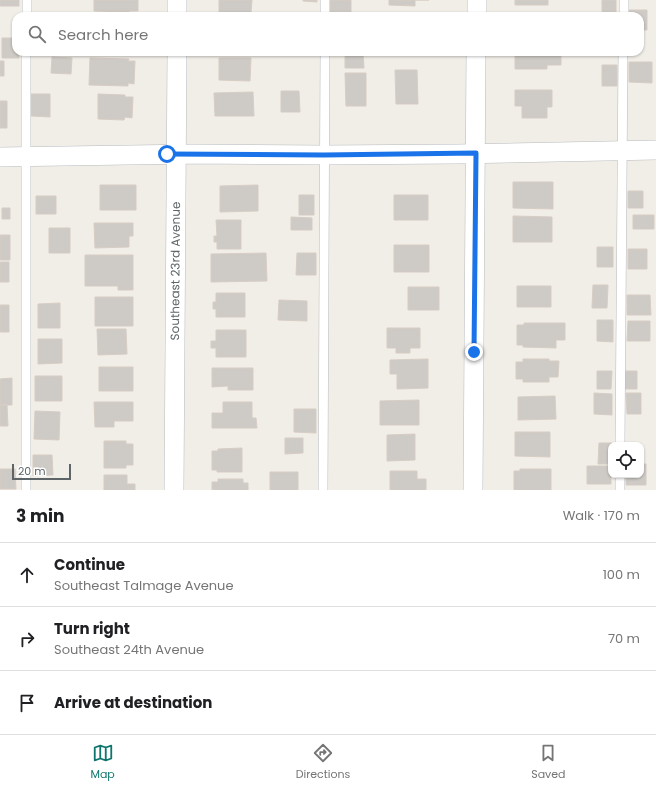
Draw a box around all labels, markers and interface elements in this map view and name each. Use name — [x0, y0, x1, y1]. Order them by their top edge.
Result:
search box — [12, 12, 644, 56]
icon: search — [26, 23, 48, 45]
text: Search here — [58, 24, 148, 45]
route start — [158, 145, 176, 163]
street label: Southeast 23rd Avenue — [166, 202, 184, 340]
route end — [465, 343, 483, 361]
map controls — [608, 442, 644, 478]
button: locate — [608, 442, 644, 478]
scale bar — [12, 462, 71, 481]
text: 20 m — [18, 463, 46, 479]
text: 3 min — [16, 504, 64, 528]
text: Walk · 170 m — [563, 506, 640, 525]
text: Continue — [54, 554, 125, 575]
icon: ahead — [16, 564, 38, 586]
text: 100 m — [603, 565, 640, 584]
text: Southeast Talmage Avenue — [54, 576, 234, 595]
text: Turn right — [54, 618, 130, 639]
icon: right — [16, 628, 38, 650]
text: 70 m — [608, 629, 640, 648]
text: Southeast 24th Avenue — [54, 640, 204, 659]
icon: arrive — [16, 692, 38, 714]
text: Arrive at destination — [54, 692, 212, 713]
tab: Map — [90, 742, 115, 783]
tab: Directions — [296, 742, 350, 783]
tab: Saved — [531, 742, 566, 783]

